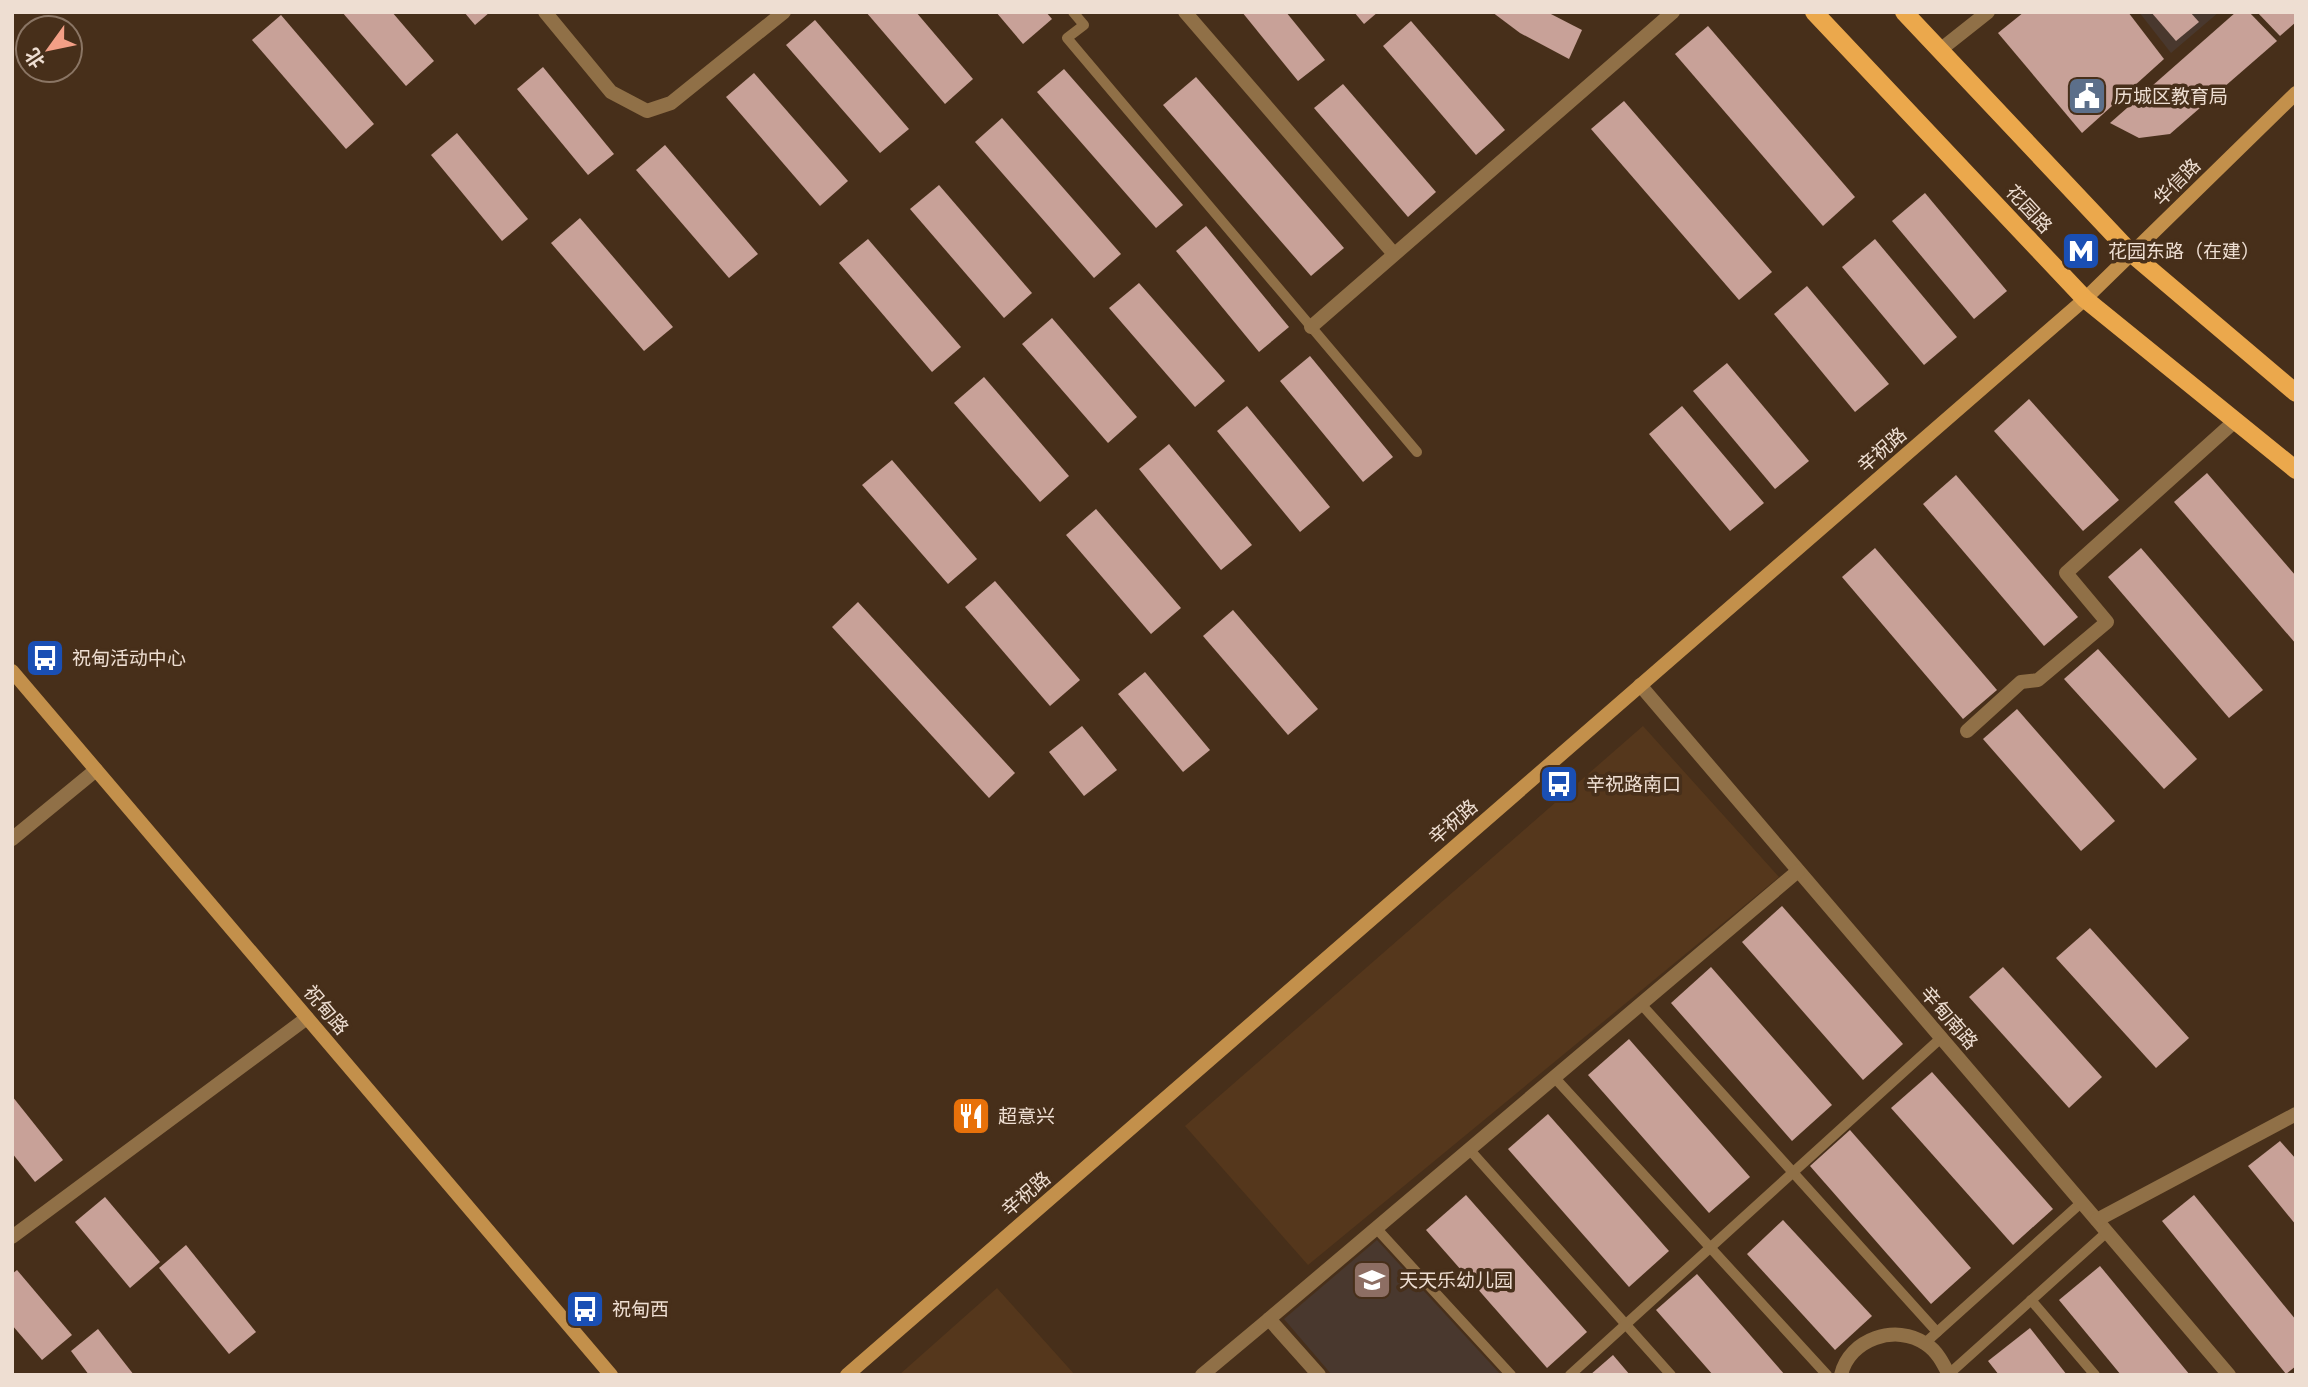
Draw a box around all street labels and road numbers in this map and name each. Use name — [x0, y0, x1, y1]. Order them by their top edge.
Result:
street label: 华信路 — [2149, 154, 2205, 210]
street label: 花园路 — [2001, 180, 2057, 238]
street label: 辛祝路 — [1853, 423, 1911, 477]
street label: 辛祝路 — [1424, 795, 1482, 849]
street label: 祝甸路 — [299, 981, 353, 1039]
street label: 辛甸南路 — [1915, 982, 1983, 1054]
street label: 辛祝路 — [997, 1167, 1055, 1221]

